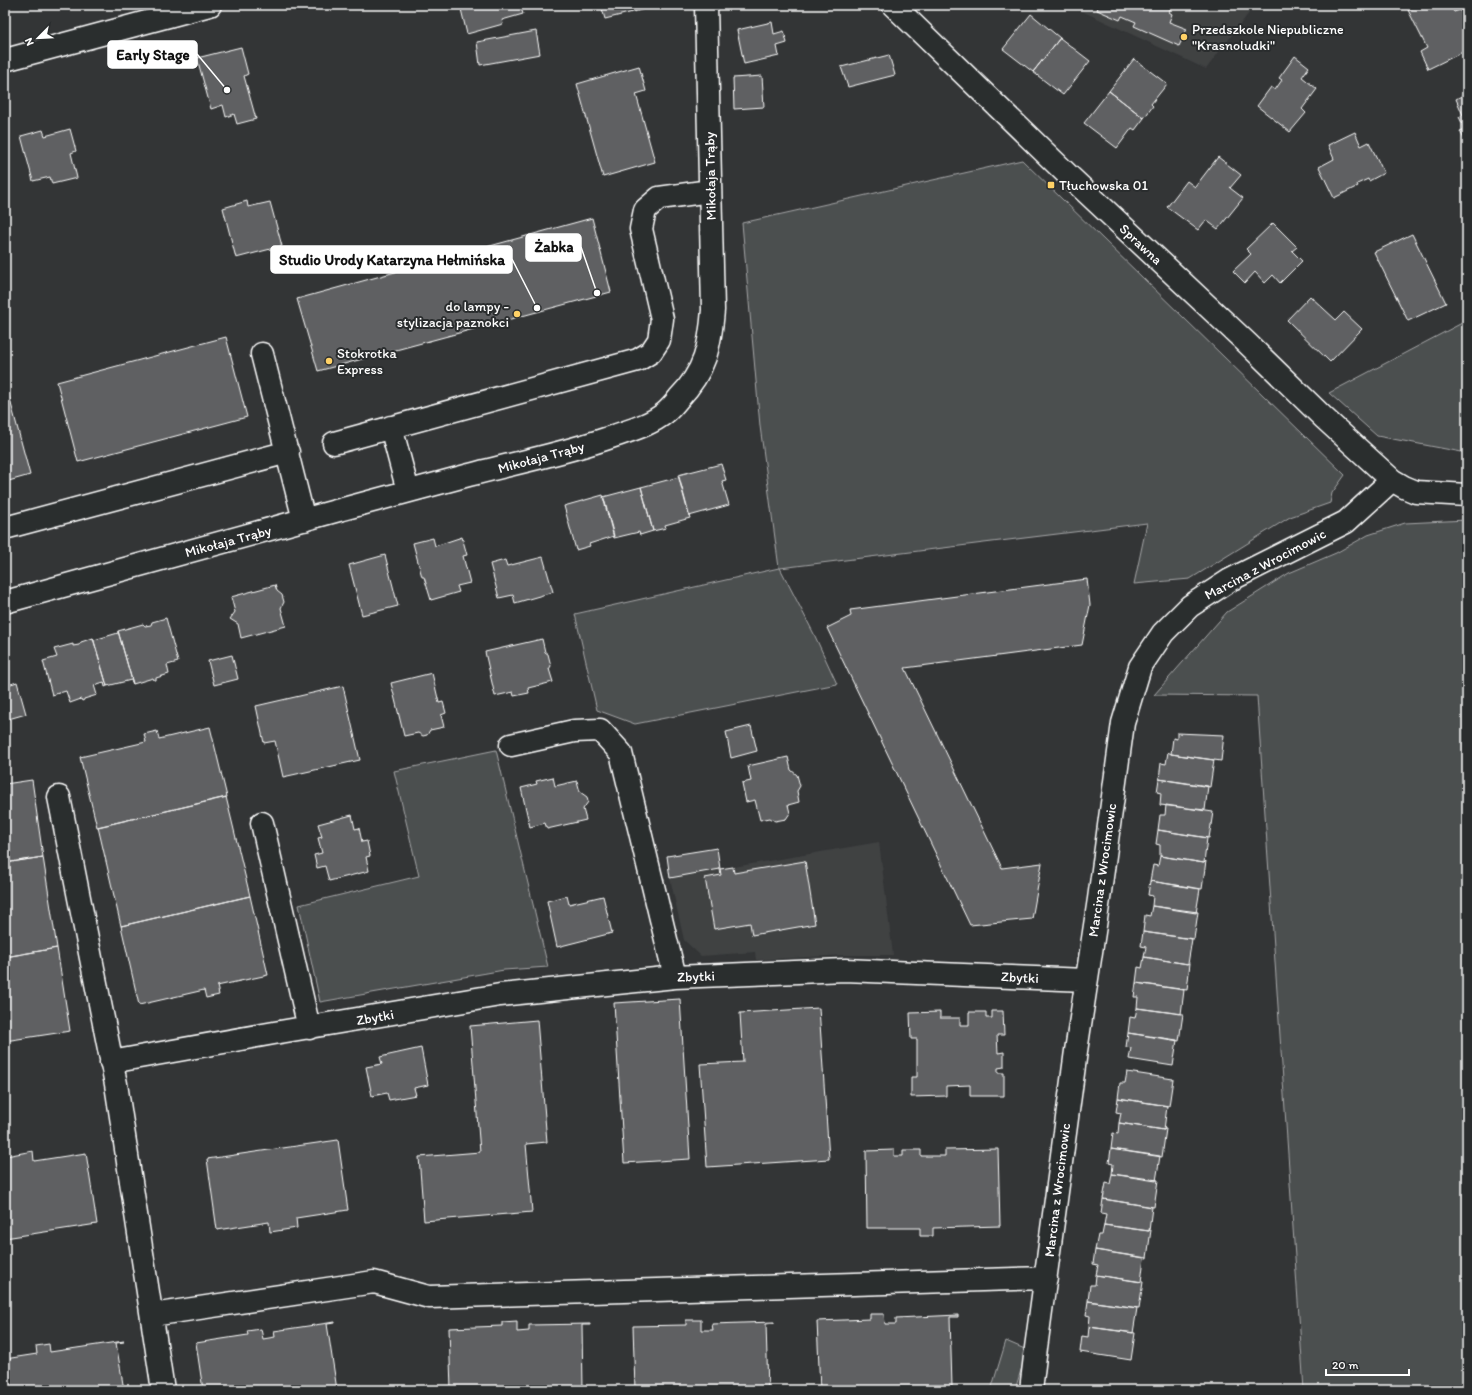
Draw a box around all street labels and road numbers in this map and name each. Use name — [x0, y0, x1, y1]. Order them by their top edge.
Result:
street label: Mikołaja Trąby — [701, 131, 720, 220]
street label: Sprawna — [1116, 220, 1166, 268]
street label: Mikołaja Trąby — [496, 438, 587, 477]
street label: Mikołaja Trąby — [183, 522, 274, 561]
street label: Marcina z Wrocimowic — [1202, 525, 1329, 604]
street label: Marcina z Wrocimowic — [1085, 802, 1120, 938]
street label: Zbytki — [677, 967, 715, 986]
street label: Zbytki — [1001, 968, 1039, 987]
street label: Zbytki — [355, 1006, 395, 1029]
street label: Marcina z Wrocimowic — [1041, 1122, 1074, 1258]

